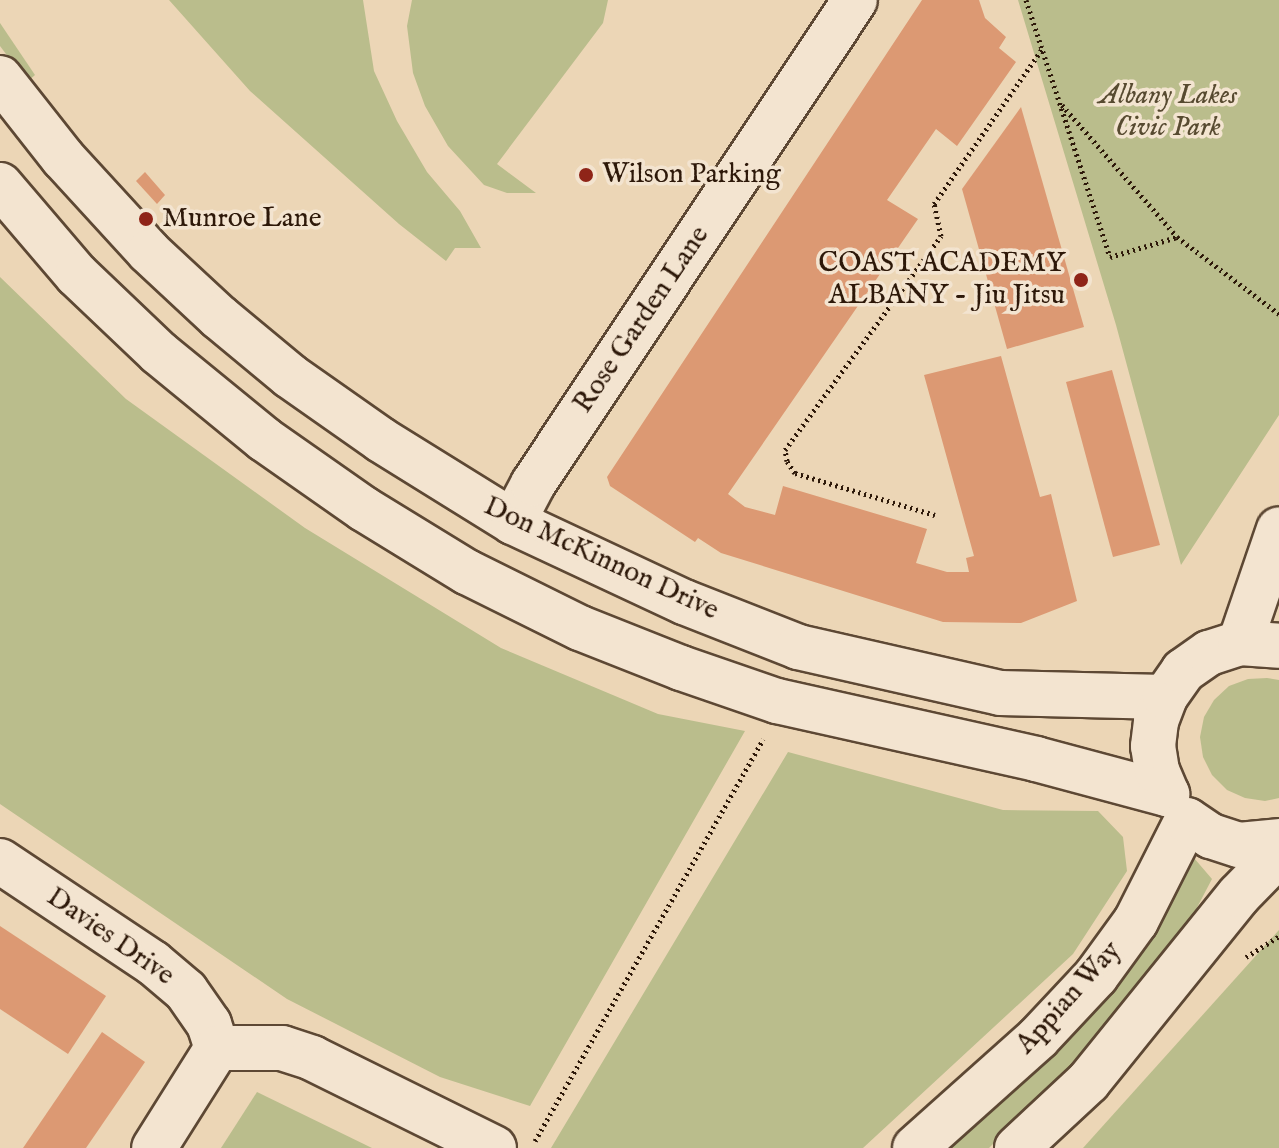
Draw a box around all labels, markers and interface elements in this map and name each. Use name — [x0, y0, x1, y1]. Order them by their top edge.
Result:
park label: Albany Lakes Civic Park — [1099, 79, 1237, 145]
place label: Wilson Parking — [602, 158, 781, 192]
marker: Wilson Parking — [577, 166, 595, 184]
place label: Munroe Lane — [162, 202, 322, 236]
marker: Munroe Lane — [137, 210, 155, 228]
street label: Rose Garden Lane — [567, 220, 717, 420]
place label: COAST ACADEMY ALBANY - Jiu Jitsu — [818, 247, 1065, 313]
marker: COAST ACADEMY ALBANY - Jiu Jitsu — [1072, 271, 1090, 289]
street label: Don McKinnon Drive — [478, 490, 724, 628]
street label: Davies Drive — [40, 881, 180, 993]
street label: Appian Way — [1010, 935, 1128, 1061]

